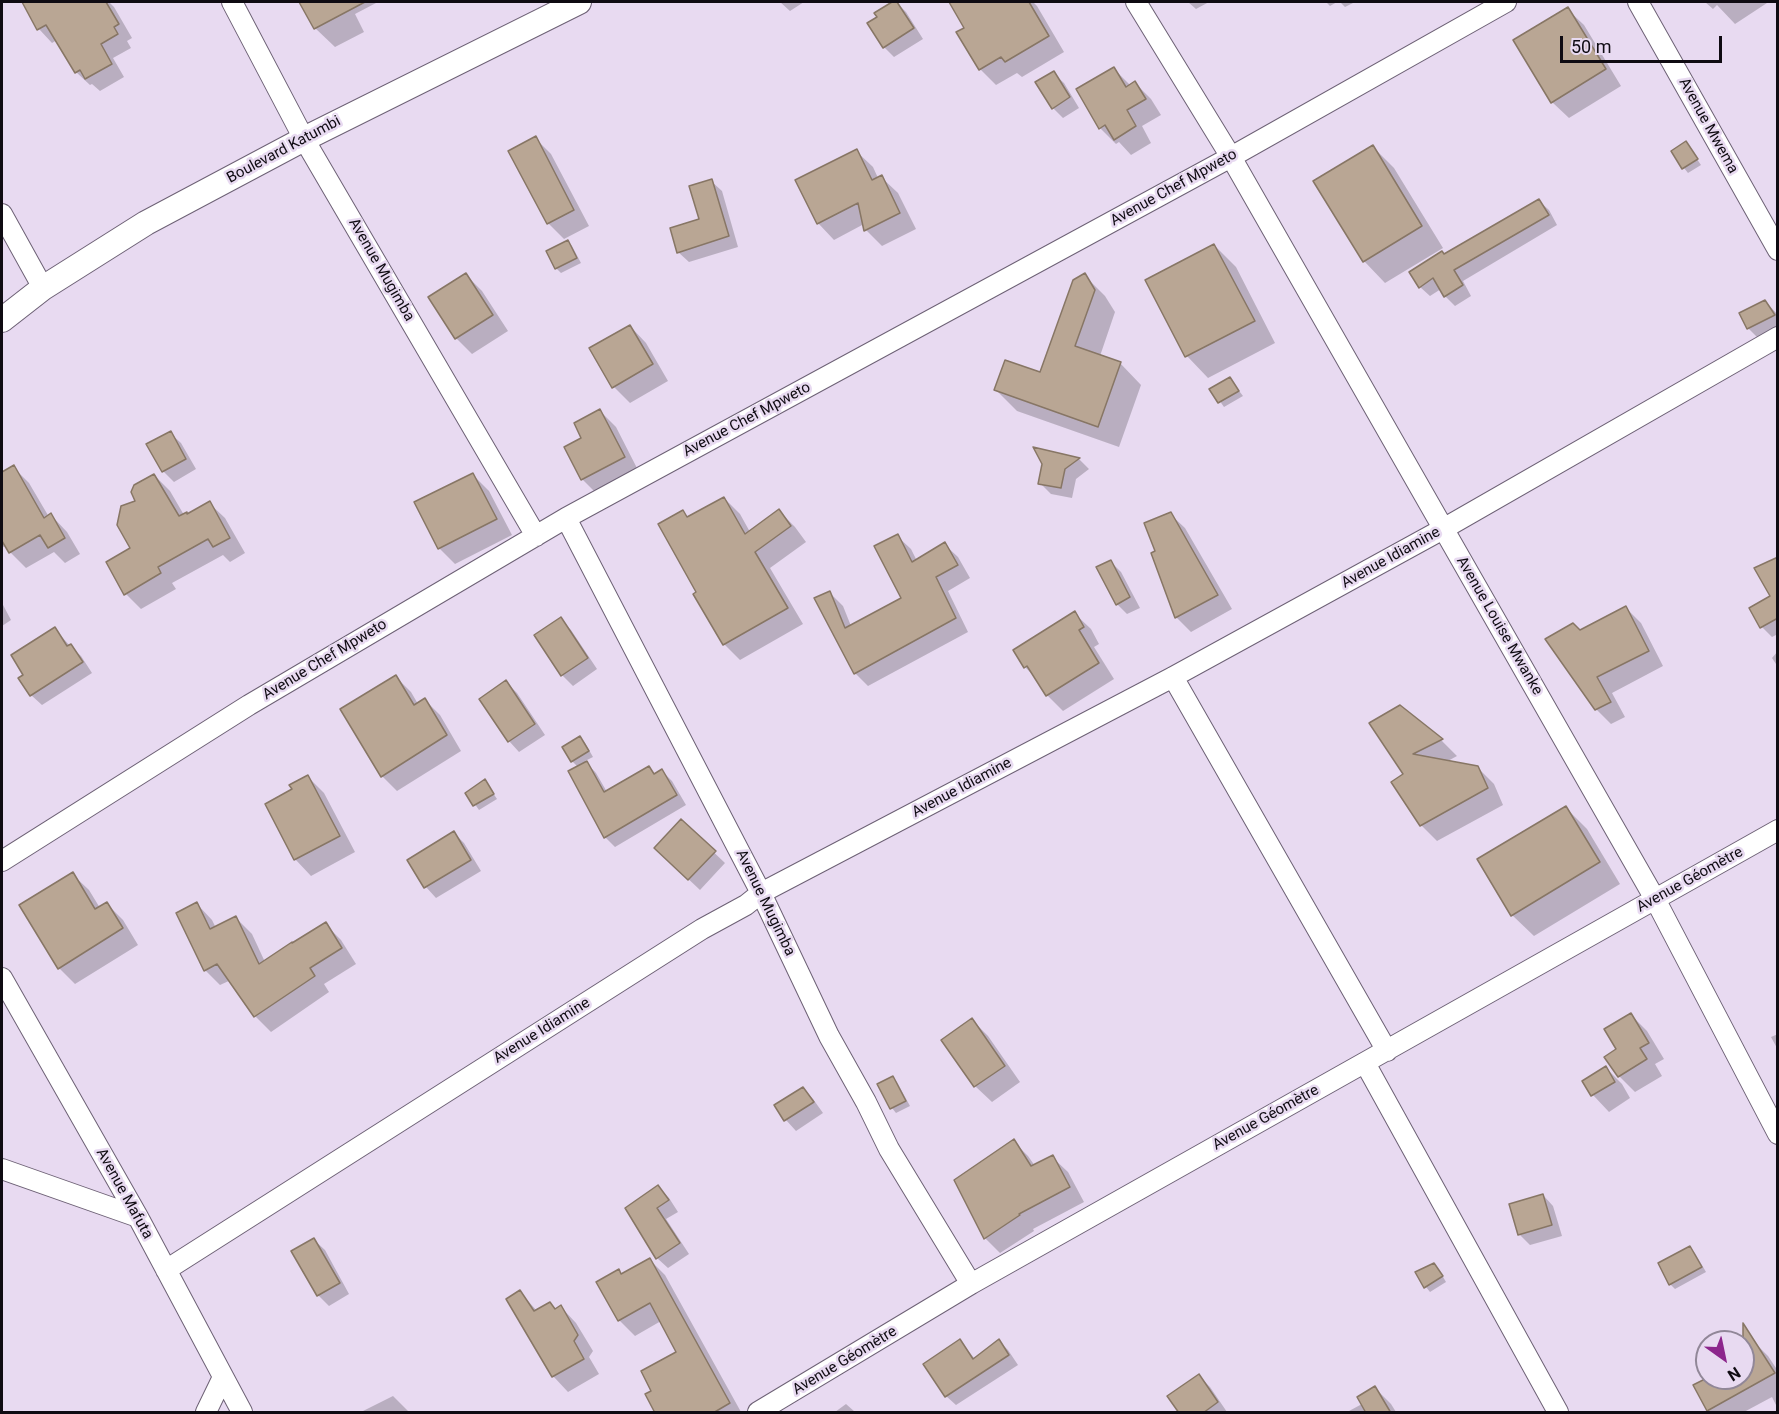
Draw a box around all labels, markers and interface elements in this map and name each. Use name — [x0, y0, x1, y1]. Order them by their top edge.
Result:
scale bar — [1563, 24, 1725, 62]
text: 50 m — [1571, 36, 1611, 57]
street label: Avenue Mwema — [1674, 75, 1742, 177]
street label: Boulevard Katumbi — [224, 112, 344, 188]
street label: Avenue Chef Mpweto — [1108, 146, 1240, 230]
street label: Avenue Mugimba — [344, 215, 418, 325]
street label: Avenue Chef Mpweto — [680, 379, 814, 461]
street label: Avenue Idiamine — [1338, 523, 1444, 593]
street label: Avenue Louise Mwanke — [1452, 554, 1546, 698]
street label: Avenue Chef Mpweto — [260, 616, 390, 704]
street label: Avenue Idiamine — [909, 754, 1015, 822]
street label: Avenue Géomètre — [1634, 843, 1746, 917]
street label: Avenue Mugimba — [731, 847, 799, 959]
street label: Avenue Idiamine — [491, 994, 593, 1068]
street label: Avenue Géomètre — [1210, 1081, 1322, 1155]
street label: Avenue Mafuta — [92, 1146, 156, 1242]
street label: Avenue Géomètre — [790, 1323, 900, 1399]
north arrow — [1695, 1330, 1755, 1390]
text: N — [1724, 1363, 1744, 1385]

